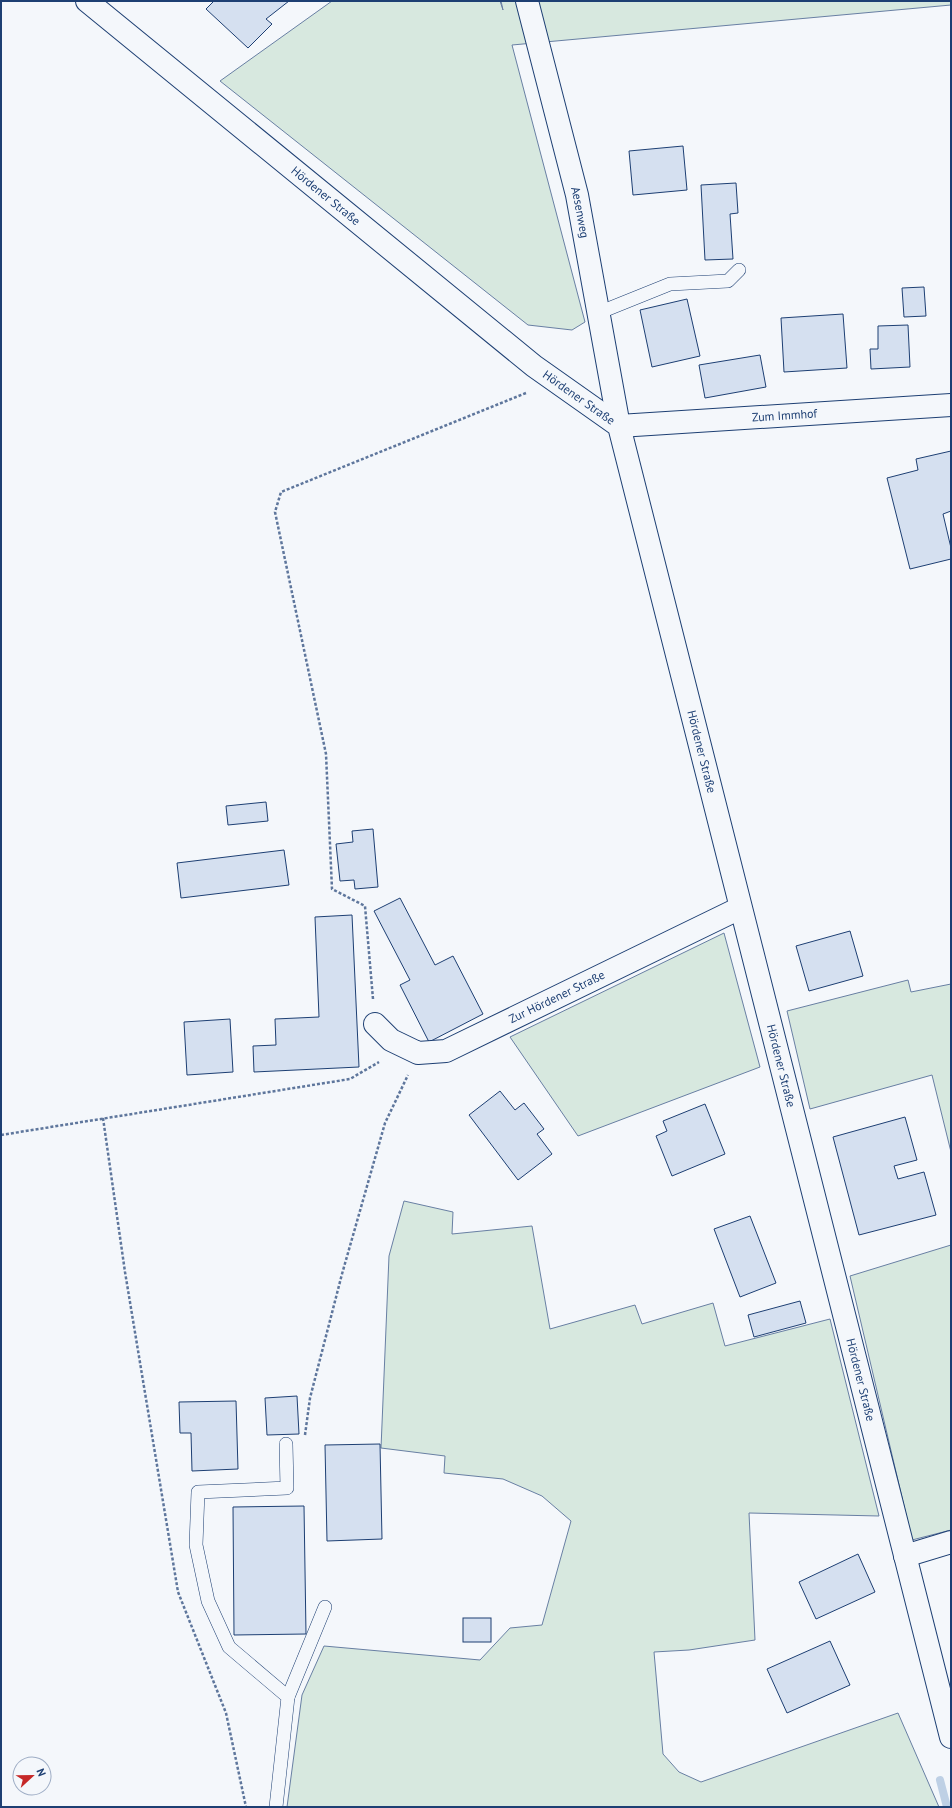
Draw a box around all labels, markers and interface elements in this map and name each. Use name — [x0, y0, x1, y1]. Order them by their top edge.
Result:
street label: Hördener Straße — [288, 163, 364, 228]
street label: Aesenweg — [568, 185, 593, 239]
street label: Hördener Straße — [540, 367, 618, 428]
street label: Zum Immhof — [751, 405, 819, 425]
street label: Hördener Straße — [684, 708, 720, 794]
street label: Zur Hördener Straße — [506, 967, 607, 1026]
street label: Hördener Straße — [764, 1023, 799, 1109]
street label: Hördener Straße — [843, 1337, 879, 1423]
north arrow — [12, 1756, 52, 1796]
text: N — [33, 1766, 49, 1778]

